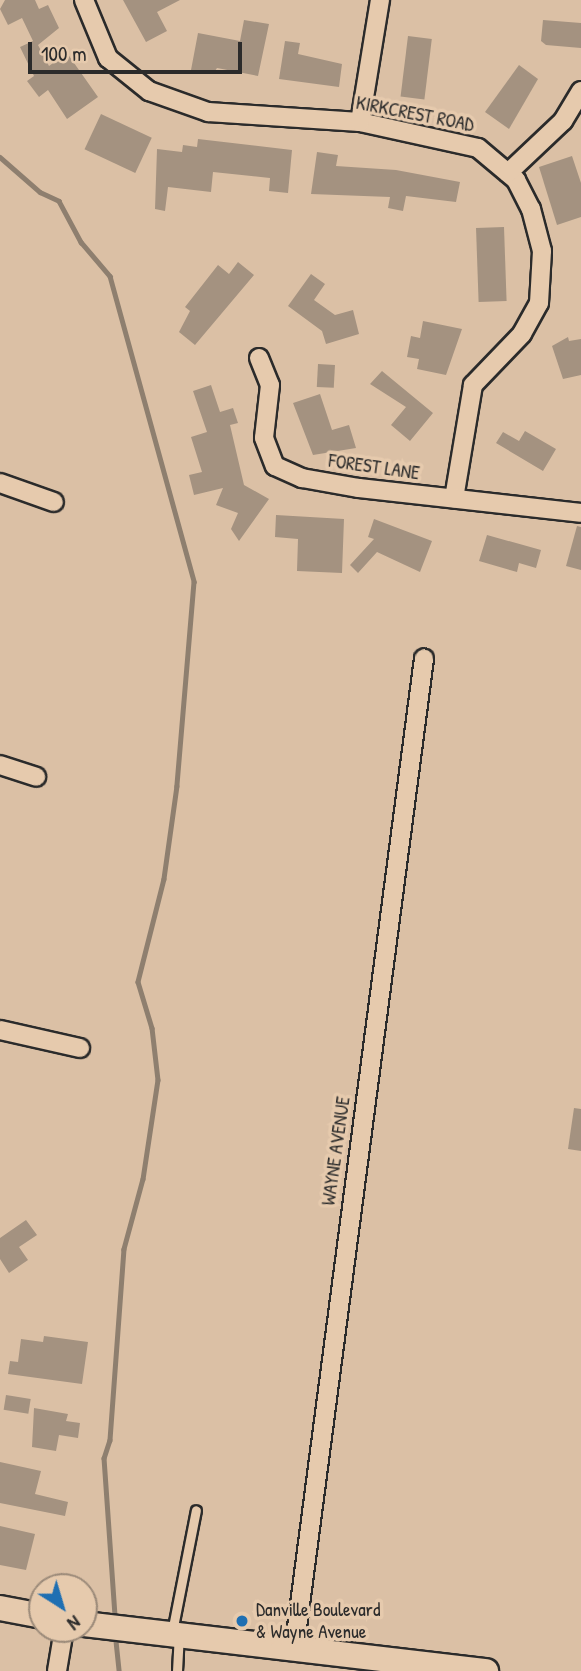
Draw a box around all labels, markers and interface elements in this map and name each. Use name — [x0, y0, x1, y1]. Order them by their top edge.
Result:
scale bar — [32, 28, 245, 72]
text: 100 m — [41, 39, 87, 68]
street label: KIRKCREST ROAD — [354, 91, 476, 137]
street label: FOREST LANE — [327, 449, 421, 485]
street label: WAYNE AVENUE — [317, 1095, 355, 1207]
north arrow — [28, 1573, 98, 1643]
place label: Danville Boulevard & Wayne Avenue — [256, 1599, 380, 1643]
text: N — [63, 1610, 86, 1637]
marker: Danville Boulevard & Wayne Avenue — [234, 1613, 250, 1629]

